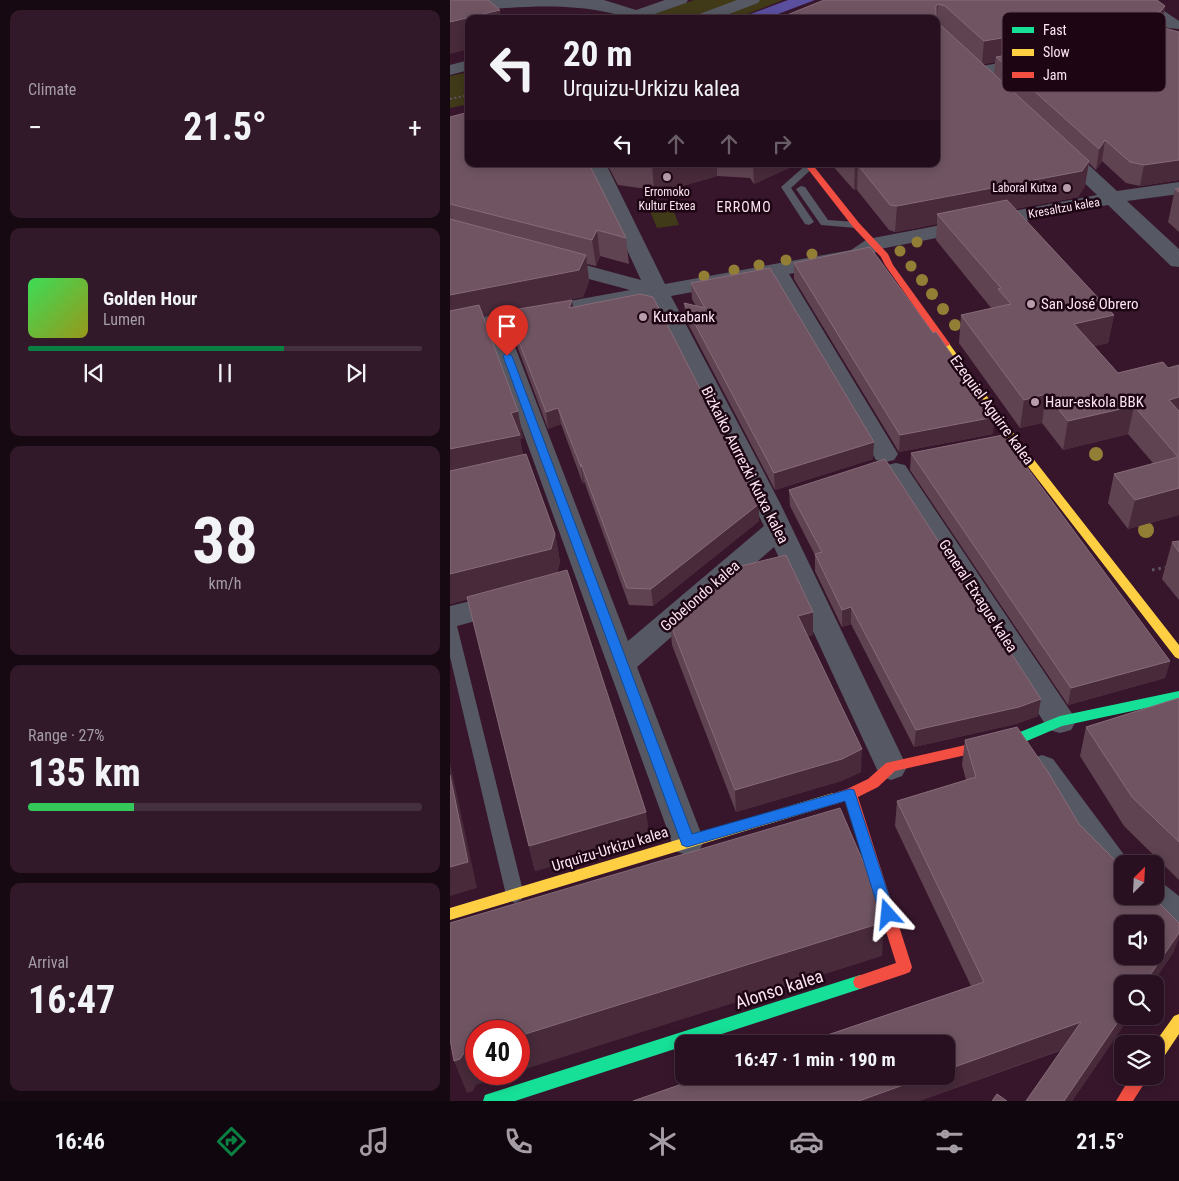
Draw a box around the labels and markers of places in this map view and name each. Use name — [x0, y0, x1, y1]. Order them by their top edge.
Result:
marker: Erromoko Kultur Etxea — [661, 171, 673, 183]
place label: Laboral Kutxa — [992, 181, 1057, 195]
marker: Laboral Kutxa — [1061, 182, 1073, 194]
place label: Erromoko Kultur Etxea — [639, 185, 696, 213]
place label: San José Obrero — [1041, 295, 1139, 313]
marker: San José Obrero — [1025, 298, 1037, 310]
pin — [486, 305, 528, 356]
place label: Kutxabank — [653, 308, 715, 326]
marker: Kutxabank — [637, 311, 649, 323]
place label: Haur-eskola BBK — [1045, 393, 1145, 411]
marker: Haur-eskola BBK — [1029, 396, 1041, 408]

